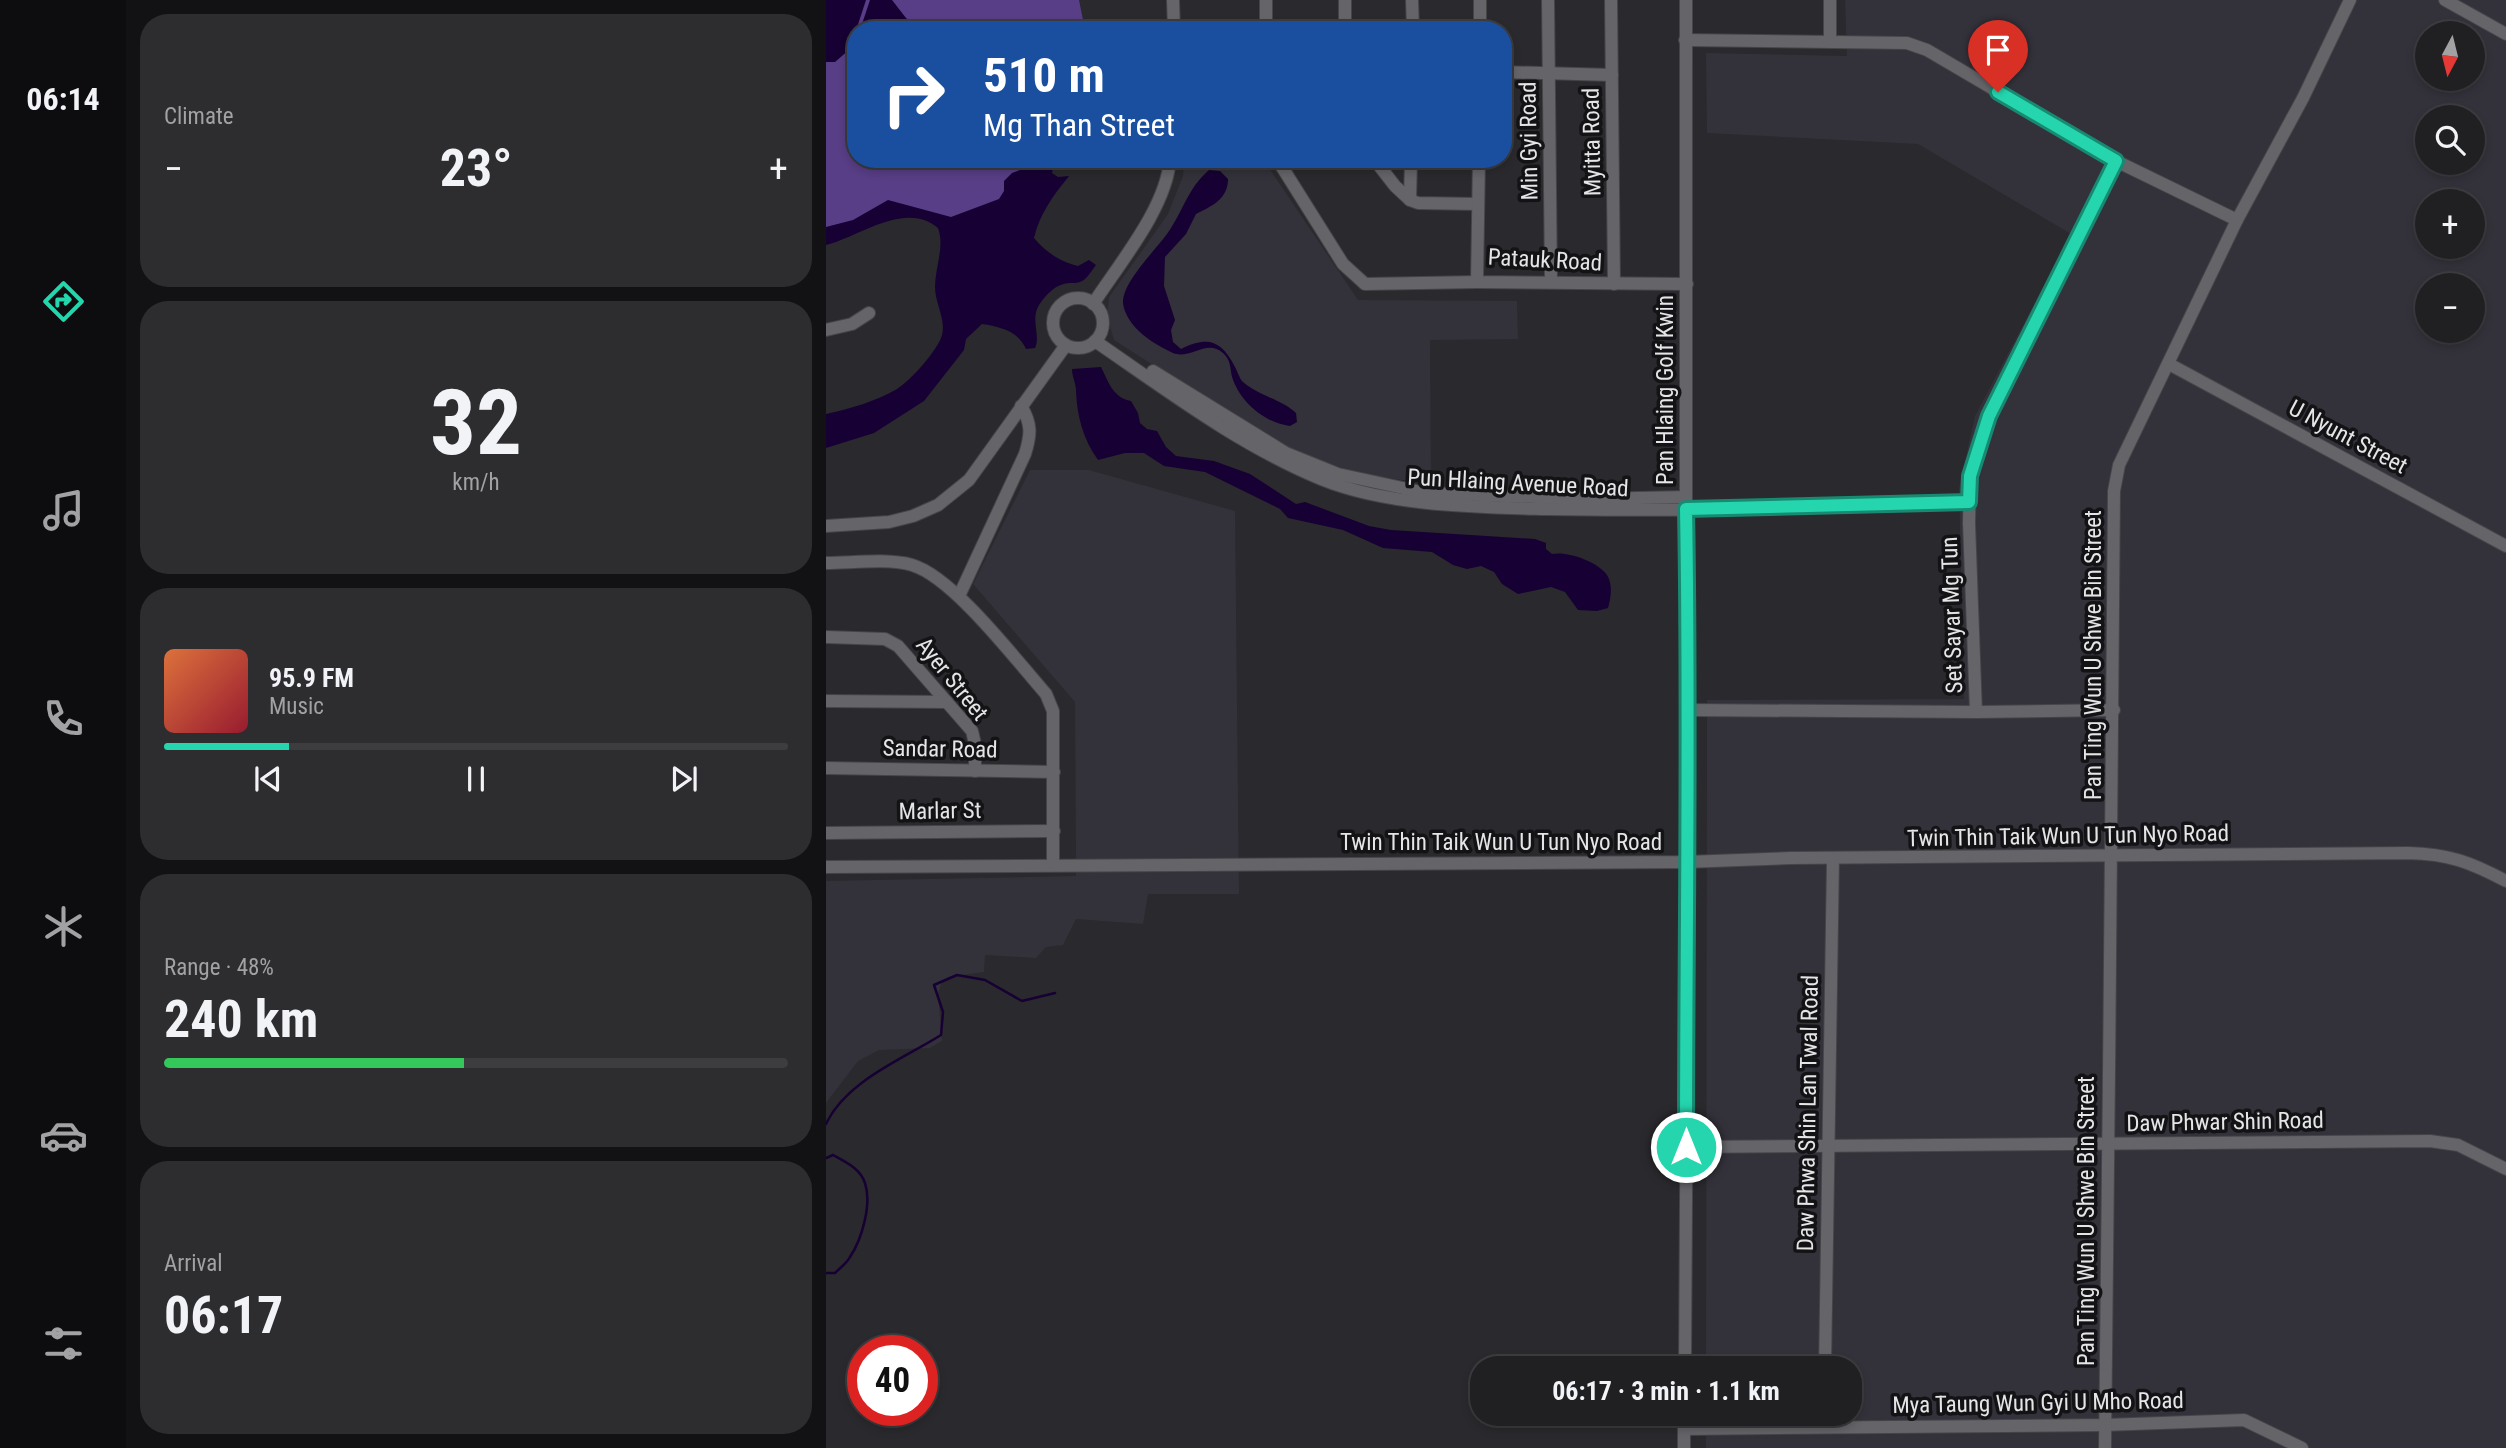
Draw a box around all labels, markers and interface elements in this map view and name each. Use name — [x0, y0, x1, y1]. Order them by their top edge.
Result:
pin — [1968, 20, 2028, 92]
north arrow — [2415, 21, 2485, 91]
map controls — [2415, 21, 2485, 343]
icon: arrive — [1979, 31, 2017, 69]
text: 510 m — [983, 47, 1105, 104]
icon: right — [868, 49, 959, 140]
text: 06:14 — [26, 80, 100, 118]
street label: Min Gyi Road — [1514, 81, 1544, 201]
street label: Myitta Road — [1578, 88, 1606, 196]
text: Climate — [164, 103, 234, 130]
button: search — [2415, 105, 2485, 175]
text: Mg Than Street — [983, 106, 1175, 144]
text: 23° — [440, 138, 512, 199]
text: − — [164, 147, 183, 191]
text: + — [769, 147, 788, 191]
button: + — [2415, 189, 2485, 259]
street label: Patauk Road — [1487, 244, 1603, 276]
button: − — [2415, 273, 2485, 343]
icon: directions — [39, 277, 88, 326]
street label: Pan Hlaing Golf Kwin — [1652, 295, 1679, 485]
text: 32 — [430, 370, 522, 476]
street label: U Nyunt Street — [2284, 395, 2412, 479]
street label: Pun Hlaing Avenue Road — [1407, 464, 1629, 502]
text: km/h — [452, 469, 500, 496]
icon: music — [39, 486, 88, 535]
street label: Pan Ting Wun U Shwe Bin Street — [2080, 510, 2107, 800]
street label: Set Sayar Mg Tun — [1936, 536, 1968, 694]
street label: Ayer Street — [910, 632, 994, 726]
text: 95.9 FM — [269, 663, 354, 693]
text: Music — [269, 693, 324, 720]
icon: phone — [39, 694, 88, 743]
street label: Sandar Road — [882, 734, 998, 764]
icon: previous — [249, 760, 287, 798]
icon: pause — [457, 760, 495, 798]
icon: next — [665, 760, 703, 798]
street label: Marlar St — [898, 797, 982, 825]
street label: Twin Thin Taik Wun U Tun Nyo Road — [1907, 820, 2229, 852]
street label: Twin Thin Taik Wun U Tun Nyo Road — [1340, 829, 1662, 856]
icon: climate — [39, 902, 88, 951]
text: Range · 48% — [164, 954, 274, 981]
street label: Daw Phwa Shin Lan Twal Road — [1792, 975, 1824, 1251]
text: 240 km — [164, 989, 318, 1050]
street label: Pan Ting Wun U Shwe Bin Street — [2073, 1076, 2100, 1366]
street label: Daw Phwar Shin Road — [2126, 1107, 2324, 1137]
position arrow — [1649, 1110, 1723, 1184]
icon: car — [39, 1111, 88, 1160]
text: Arrival — [164, 1250, 223, 1277]
text: 06:17 — [164, 1285, 283, 1346]
icon: filters — [39, 1319, 88, 1368]
speed limit sign: 40 — [847, 1335, 938, 1426]
text: 06:17 · 3 min · 1.1 km — [1552, 1376, 1780, 1406]
street label: Mya Taung Wun Gyi U Mho Road — [1892, 1387, 2184, 1419]

